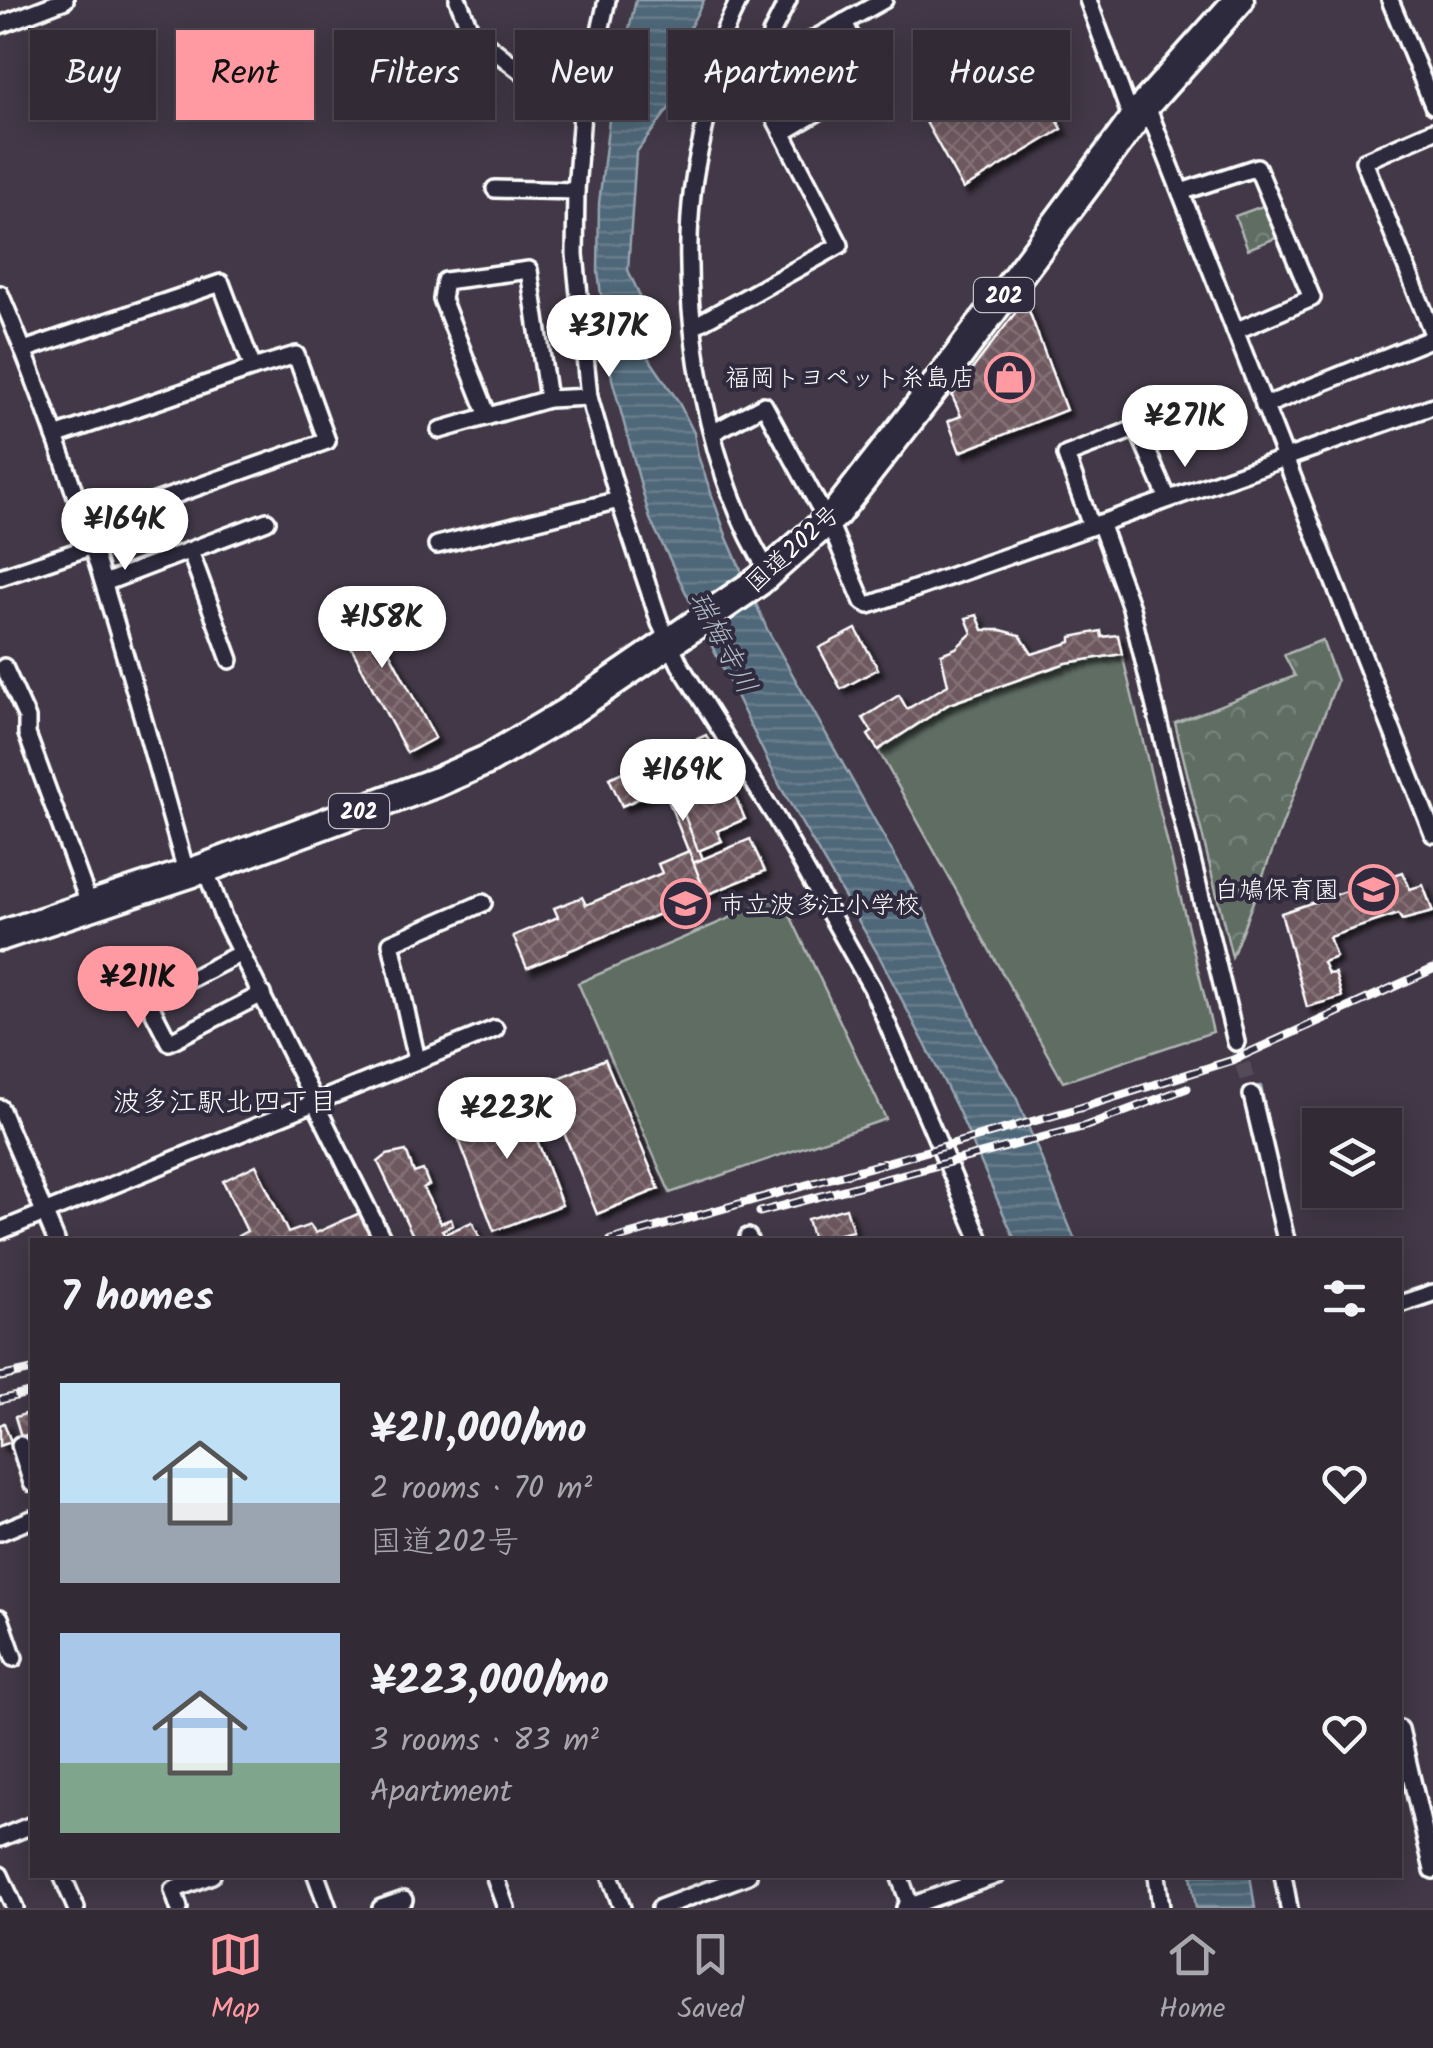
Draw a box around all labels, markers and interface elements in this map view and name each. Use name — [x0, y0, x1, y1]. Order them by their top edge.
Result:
chip: Buy — [30, 30, 156, 120]
chip: Rent — [176, 30, 314, 120]
chip: Filters — [334, 30, 495, 120]
chip: New — [515, 30, 648, 120]
chip: Apartment — [668, 30, 893, 120]
chip: House — [913, 30, 1070, 120]
road number: 202 — [974, 278, 1034, 312]
pin: ¥317K — [539, 295, 679, 380]
text: ¥317K — [568, 302, 650, 353]
shop icon: 福岡トヨペット糸島店 — [984, 351, 1036, 403]
place label: 福岡トヨペット糸島店 — [725, 359, 975, 399]
pin: ¥271K — [1115, 385, 1255, 470]
text: ¥271K — [1144, 392, 1226, 443]
pin: ¥164K — [55, 488, 195, 573]
text: ¥164K — [83, 495, 167, 546]
street label: 国道202号 — [737, 496, 850, 603]
water label: 瑞梅寺川 — [676, 583, 768, 703]
pin: ¥158K — [312, 586, 452, 671]
text: ¥158K — [340, 593, 424, 644]
pin: ¥169K — [613, 739, 753, 824]
text: ¥169K — [642, 746, 724, 797]
road number: 202 — [329, 794, 389, 828]
school or university icon: 白鳩保育園 — [1348, 863, 1400, 915]
place label: 白鳩保育園 — [1214, 871, 1339, 911]
school or university icon: 市立波多江小学校 — [659, 878, 711, 930]
place label: 市立波多江小学校 — [720, 886, 920, 926]
pin: ¥211K — [68, 946, 208, 1031]
text: ¥211K — [100, 953, 176, 1004]
pin: ¥223K — [437, 1077, 577, 1162]
district label: 波多江駅北四丁目 — [113, 1081, 337, 1126]
text: ¥223K — [460, 1084, 554, 1135]
map controls — [1302, 1108, 1402, 1208]
button: layers — [1302, 1108, 1402, 1208]
text: 7 homes — [60, 1265, 213, 1332]
icon: filters — [1317, 1271, 1372, 1326]
text: ¥211,000/mo — [370, 1397, 587, 1464]
icon: home — [140, 1423, 260, 1543]
icon: heart — [1317, 1456, 1372, 1511]
text: 2 rooms · 70 m² — [370, 1464, 592, 1515]
text: 国道202号 — [370, 1518, 519, 1569]
text: ¥223,000/mo — [370, 1649, 609, 1716]
icon: home — [140, 1673, 260, 1793]
icon: heart — [1317, 1706, 1372, 1761]
text: 3 rooms · 83 m² — [370, 1716, 599, 1767]
text: Apartment — [370, 1767, 512, 1818]
tab: Map — [208, 1927, 263, 2032]
tab: Saved — [678, 1927, 744, 2032]
tab: Home — [1159, 1927, 1225, 2032]

